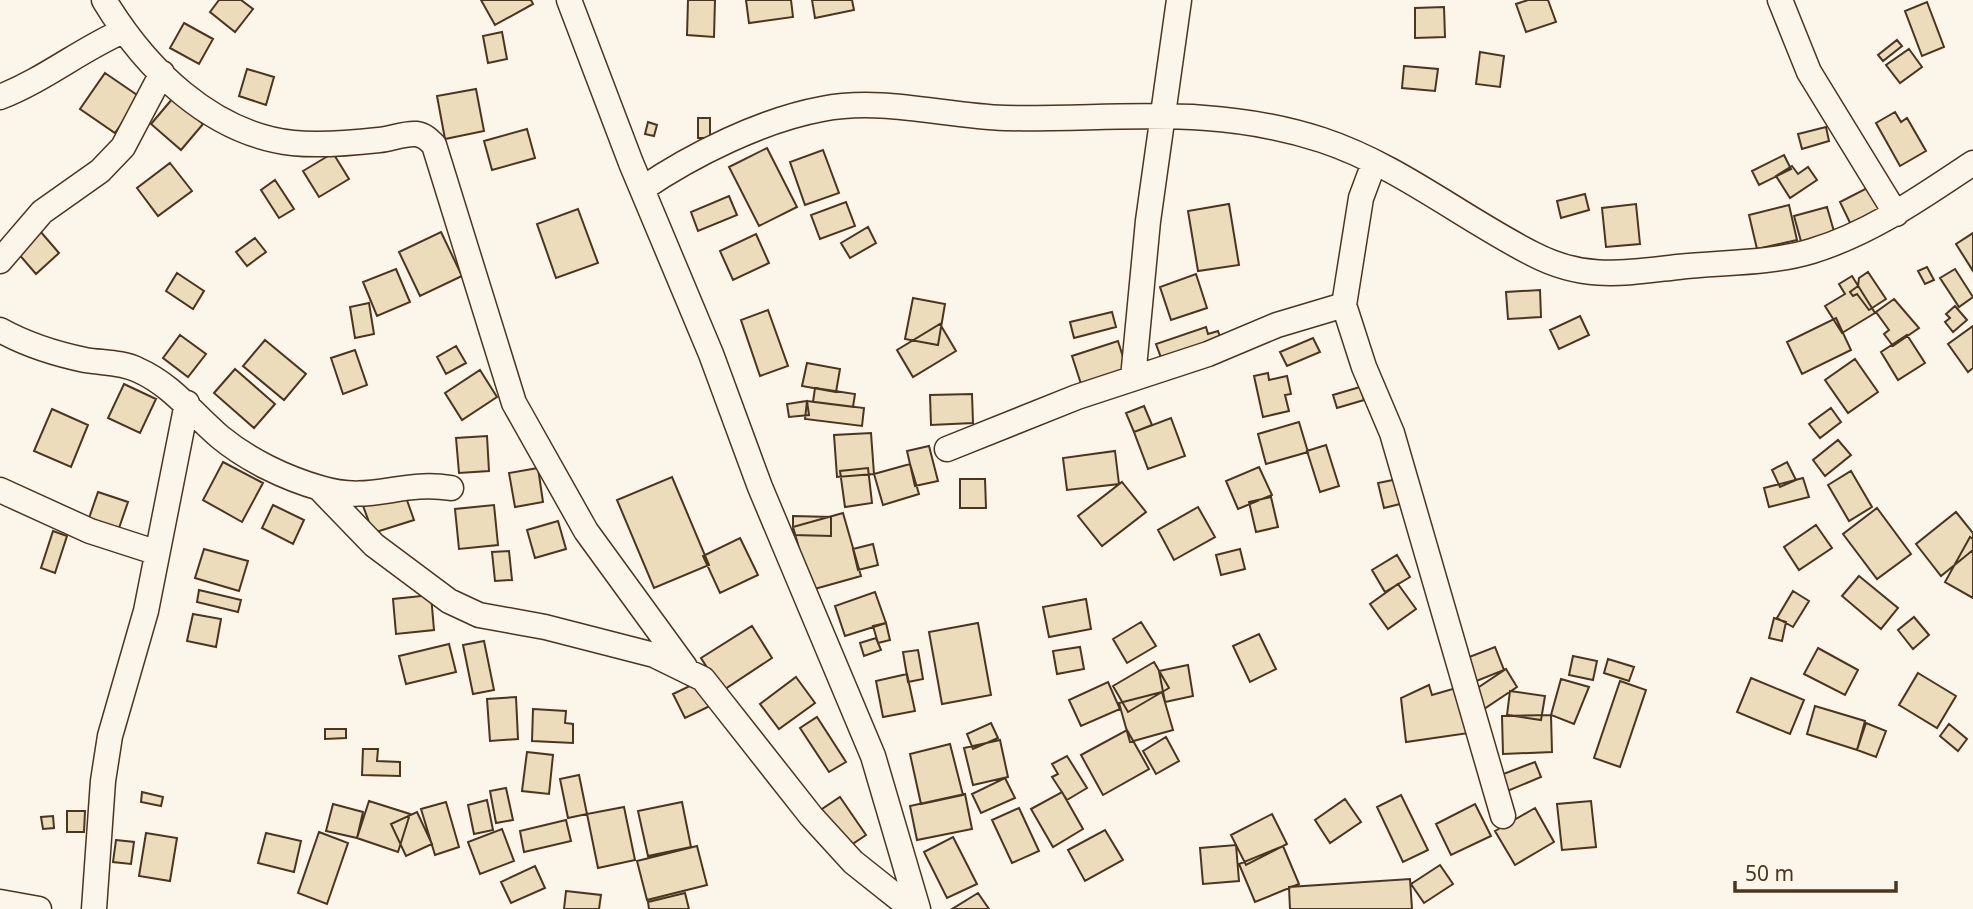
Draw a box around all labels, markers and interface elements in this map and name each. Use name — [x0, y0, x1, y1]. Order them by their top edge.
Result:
scale bar — [1735, 850, 1896, 894]
text: 50 m — [1745, 859, 1794, 887]

